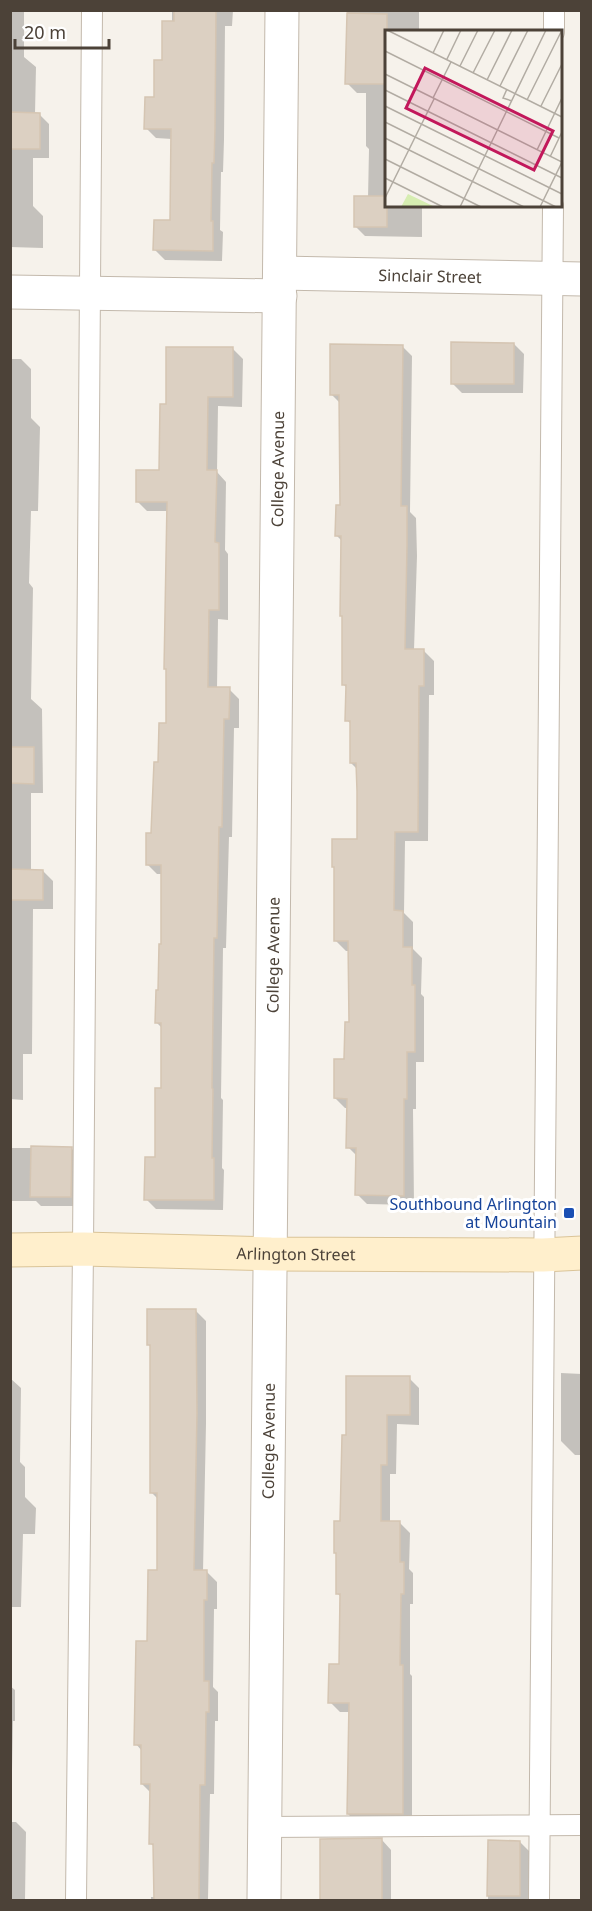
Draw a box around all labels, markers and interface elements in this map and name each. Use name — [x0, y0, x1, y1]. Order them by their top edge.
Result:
scale bar — [15, 12, 110, 50]
text: 20 m — [24, 20, 66, 44]
inset map — [385, 30, 562, 207]
street label: Sinclair Street — [378, 264, 482, 288]
street label: College Avenue — [266, 411, 289, 527]
street label: College Avenue — [261, 897, 285, 1013]
place label: Southbound Arlington at Mountain — [390, 1193, 557, 1233]
marker: Southbound Arlington at Mountain — [562, 1206, 576, 1220]
street label: Arlington Street — [236, 1242, 356, 1265]
street label: College Avenue — [257, 1383, 280, 1499]

